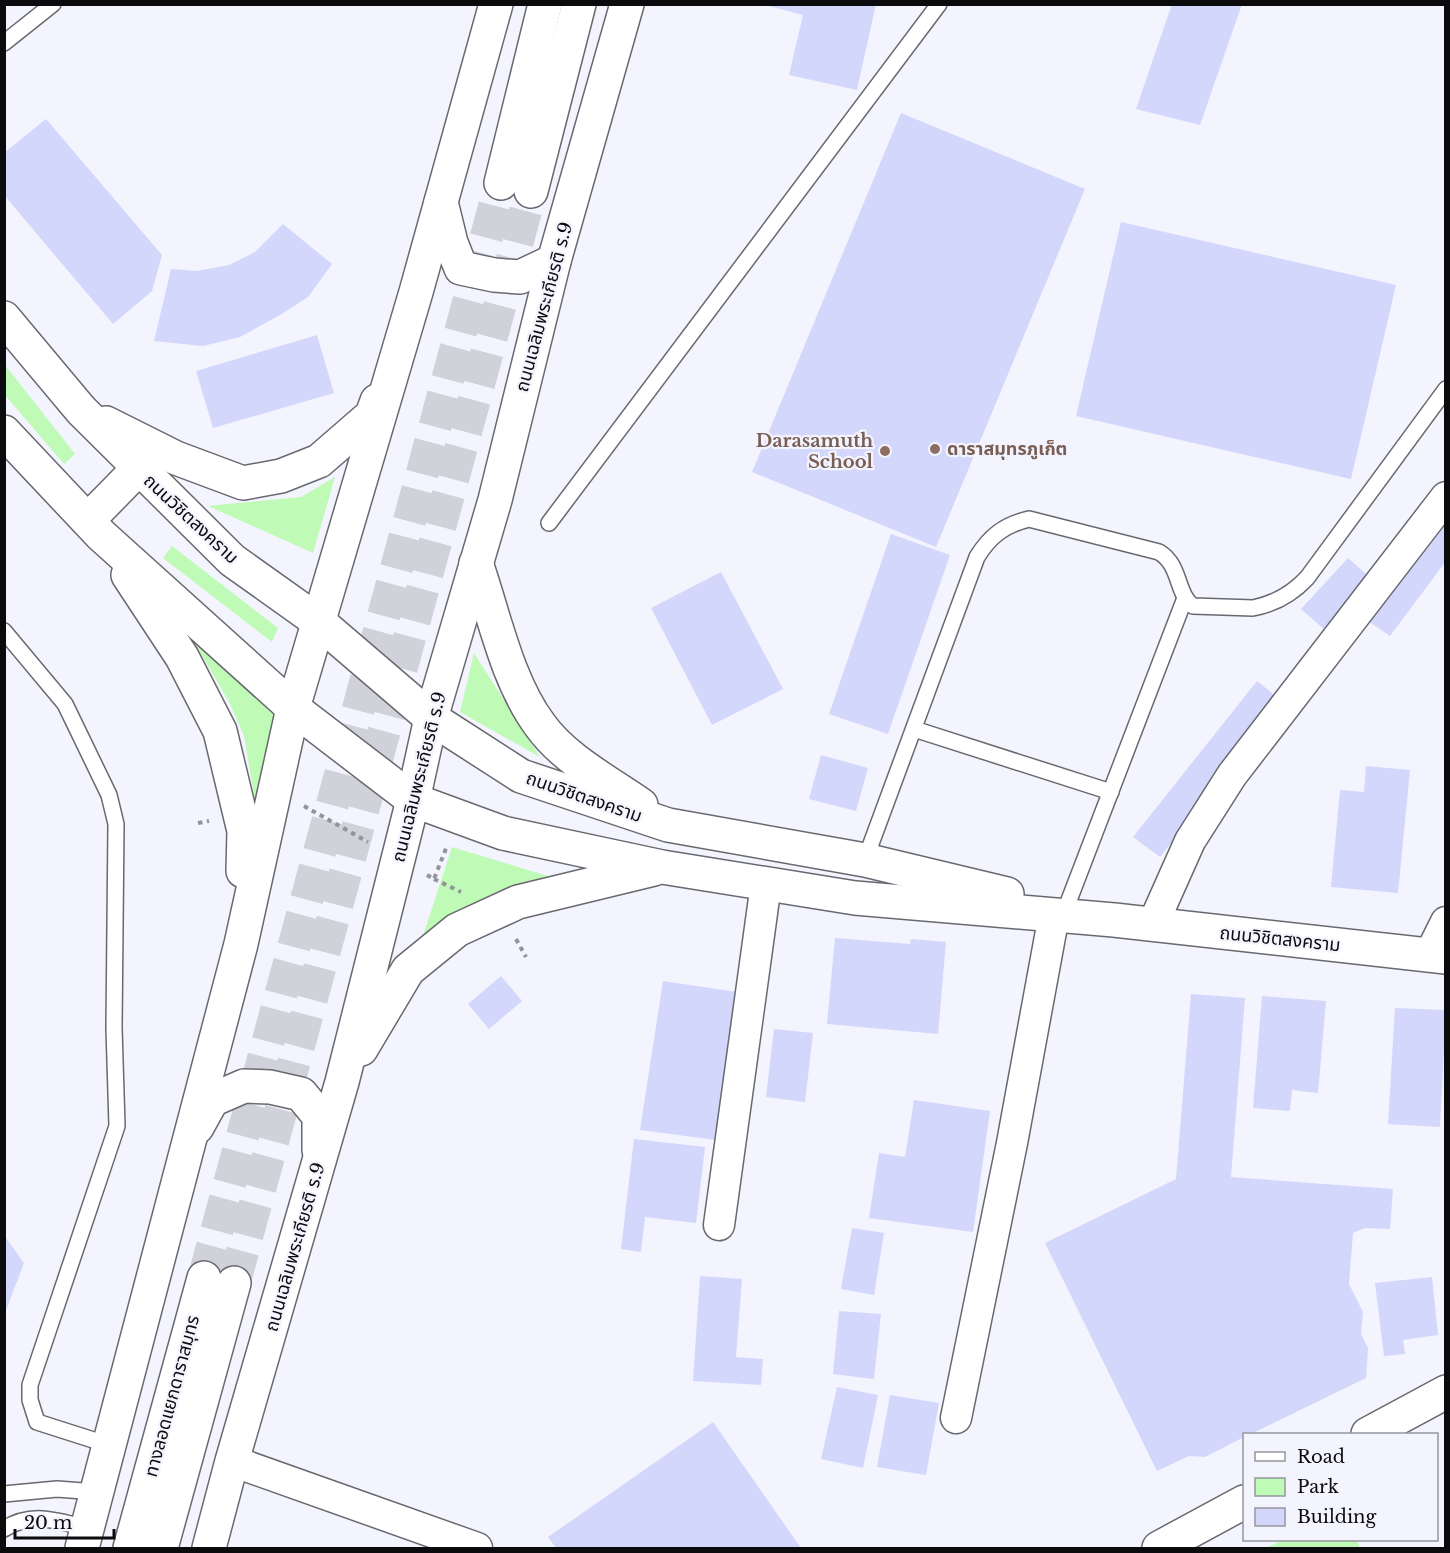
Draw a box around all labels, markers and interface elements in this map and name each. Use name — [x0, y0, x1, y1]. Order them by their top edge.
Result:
street label: ถนนเฉลิมพระเกียรติ ร.9 — [511, 220, 577, 394]
place label: Darasamuth School — [756, 430, 874, 473]
place label: ดาราสมุทรภูเก็ต — [947, 438, 1067, 460]
marker: ดาราสมุทรภูเก็ต — [928, 442, 942, 456]
marker: Darasamuth School — [878, 444, 892, 458]
street label: ถนนวิชิตสงคราม — [139, 470, 243, 568]
street label: ถนนเฉลิมพระเกียรติ ร.9 — [387, 689, 451, 865]
street label: ถนนวิชิตสงคราม — [523, 767, 645, 827]
street label: ถนนวิชิตสงคราม — [1219, 922, 1341, 956]
street label: ถนนเฉลิมพระเกียรติ ร.9 — [260, 1160, 330, 1334]
street label: ทางลอดแยกดาราสมุทร — [140, 1313, 204, 1479]
legend — [1243, 1433, 1438, 1541]
text: Road — [1297, 1446, 1345, 1468]
text: Park — [1297, 1476, 1339, 1498]
scale bar — [15, 1502, 114, 1540]
text: Building — [1297, 1506, 1376, 1528]
text: 20 m — [24, 1512, 72, 1534]

